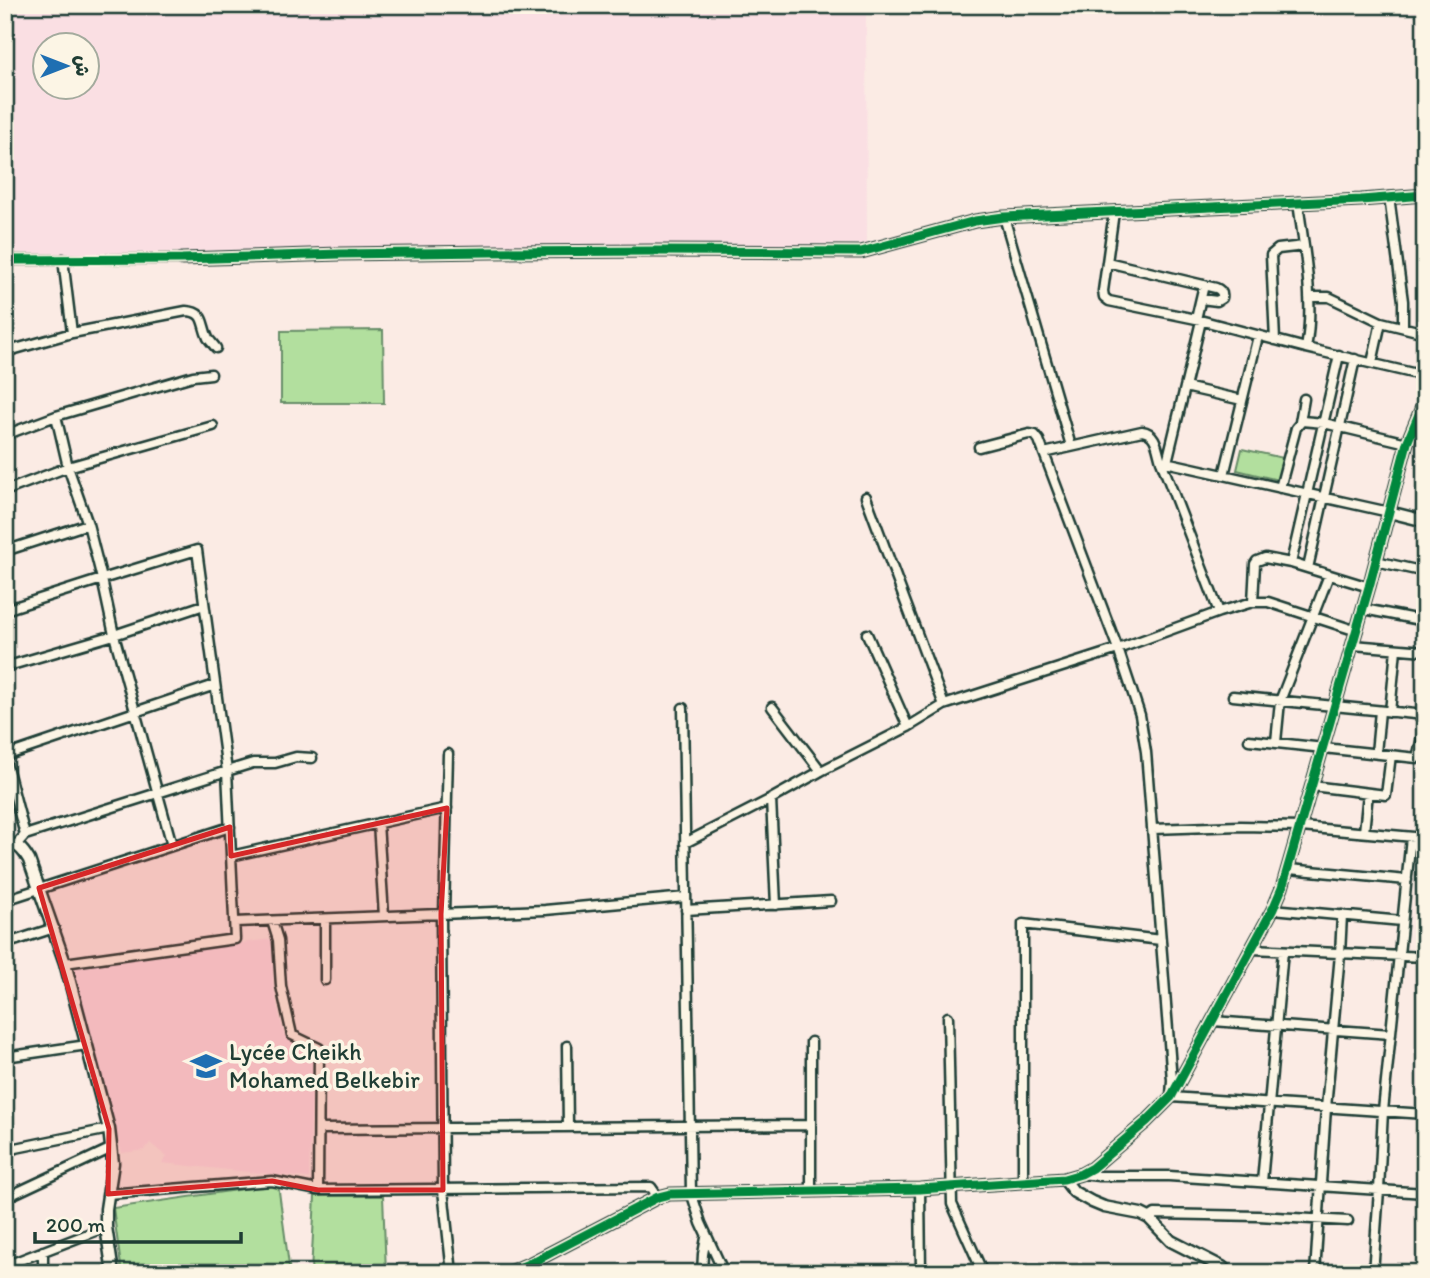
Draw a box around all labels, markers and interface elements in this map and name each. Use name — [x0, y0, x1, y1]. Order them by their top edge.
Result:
north arrow — [32, 32, 102, 102]
text: ش — [71, 56, 94, 77]
place label: Lycée Cheikh Mohamed Belkebir — [229, 1037, 420, 1094]
school or university icon: Lycée Cheikh Mohamed Belkebir — [189, 1049, 223, 1083]
scale bar — [35, 1201, 242, 1245]
text: 200 m — [46, 1212, 106, 1237]

